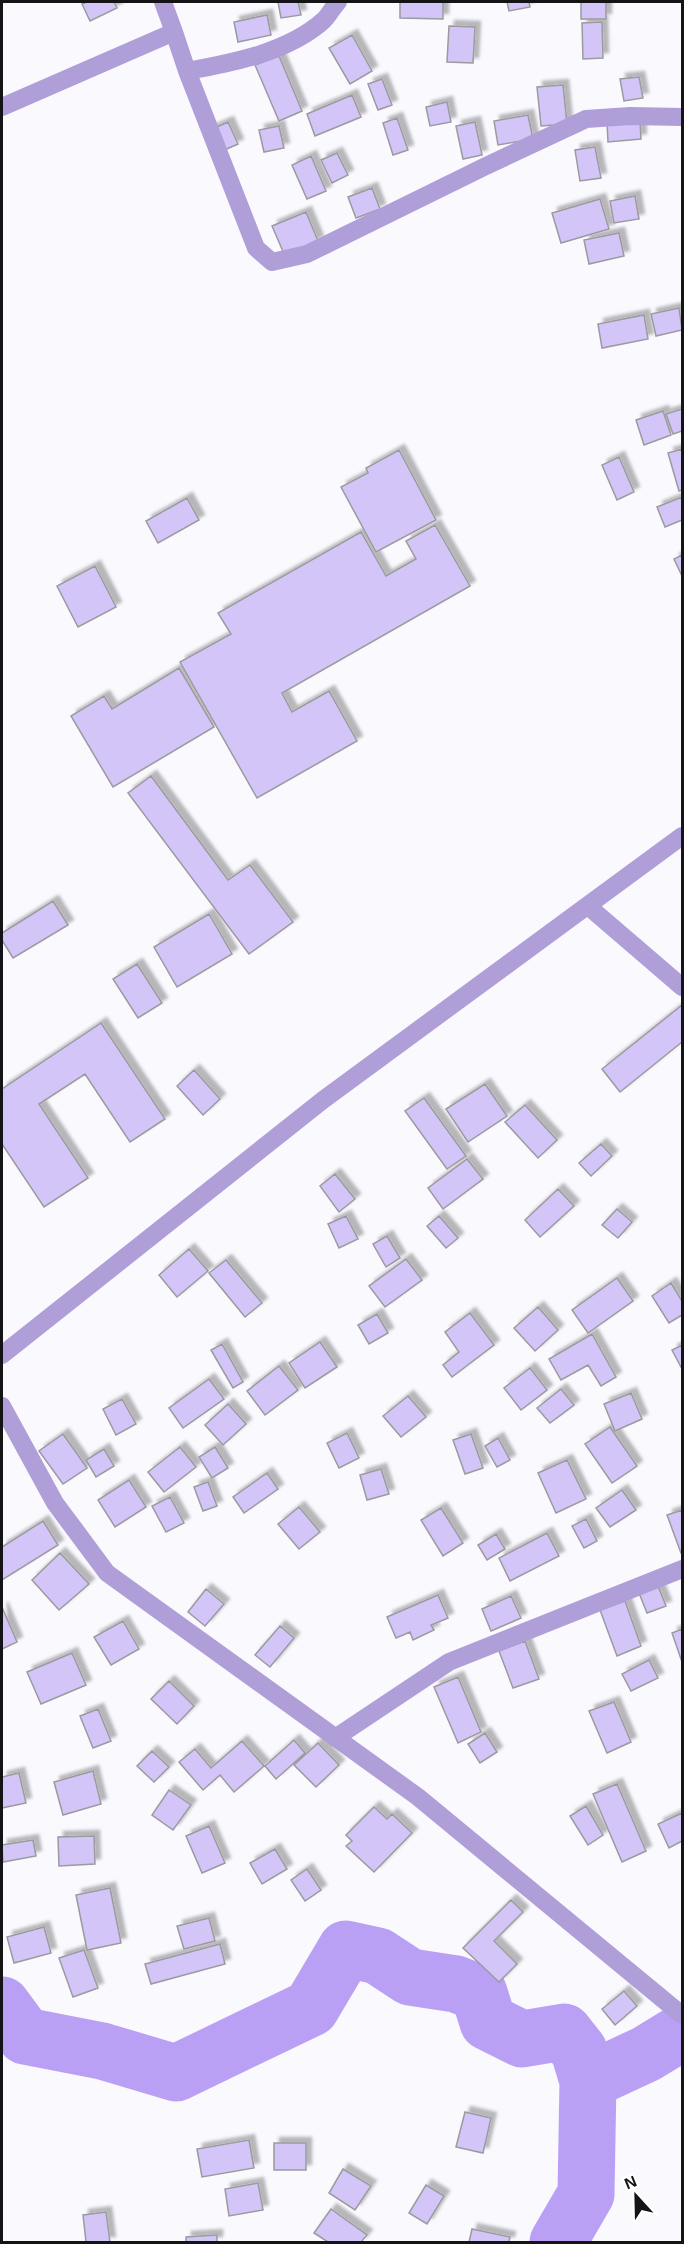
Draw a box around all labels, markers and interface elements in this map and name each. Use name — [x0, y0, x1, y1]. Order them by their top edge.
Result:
north arrow — [606, 2166, 666, 2226]
text: N — [622, 2173, 639, 2193]

